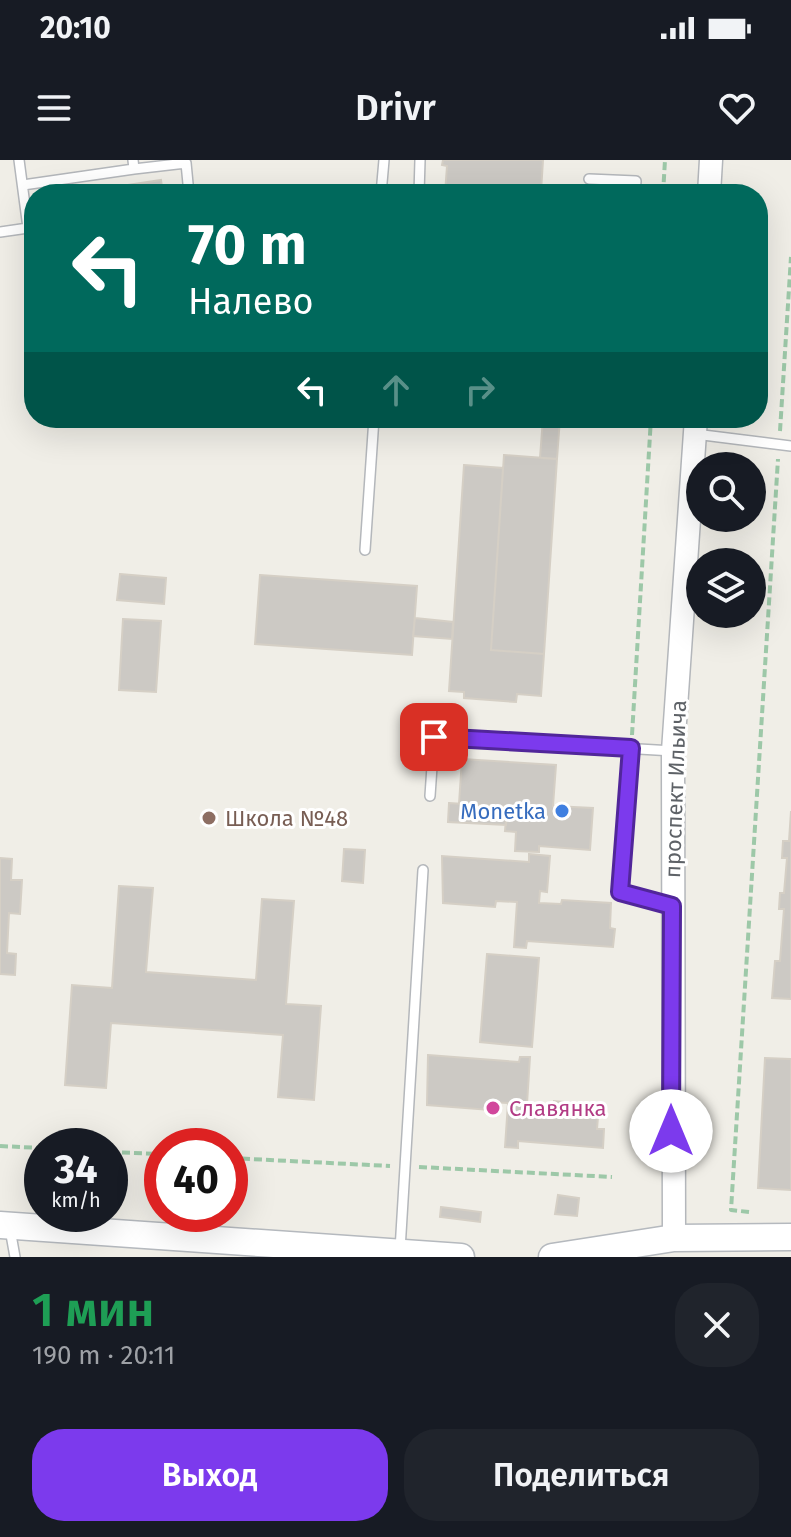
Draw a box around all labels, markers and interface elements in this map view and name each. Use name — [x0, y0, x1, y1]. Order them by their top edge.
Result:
text: 20:10 — [40, 10, 111, 46]
icon: menu — [32, 86, 76, 130]
text: Drivr — [355, 86, 436, 130]
icon: heart — [715, 86, 759, 130]
text: 70 m — [188, 212, 307, 279]
icon: left — [56, 216, 160, 320]
text: Налево — [188, 280, 314, 324]
icon: left — [290, 368, 334, 412]
icon: ahead — [374, 368, 418, 412]
icon: right — [458, 368, 502, 412]
map controls — [686, 452, 766, 628]
button: search — [686, 452, 766, 532]
button: layers — [686, 548, 766, 628]
street label: проспект Ильича — [659, 700, 692, 878]
pin — [400, 703, 468, 771]
icon: arrive — [412, 715, 456, 759]
place label: Monetka — [460, 798, 546, 825]
marker: Monetka — [553, 802, 571, 820]
place label: Школа №48 — [225, 805, 348, 832]
marker: Школа №48 — [200, 809, 218, 827]
position arrow — [629, 1089, 713, 1173]
place label: Славянка — [509, 1095, 607, 1122]
marker: Славянка — [484, 1099, 502, 1117]
speed limit sign: 40 — [144, 1128, 248, 1232]
text: 34 — [54, 1146, 98, 1194]
text: km/h — [51, 1188, 101, 1212]
text: 1 мин — [32, 1281, 155, 1339]
button: close — [675, 1283, 759, 1367]
text: 190 m · 20:11 — [32, 1340, 175, 1371]
button: Выход — [32, 1429, 388, 1521]
button: Поделиться — [404, 1429, 759, 1521]

